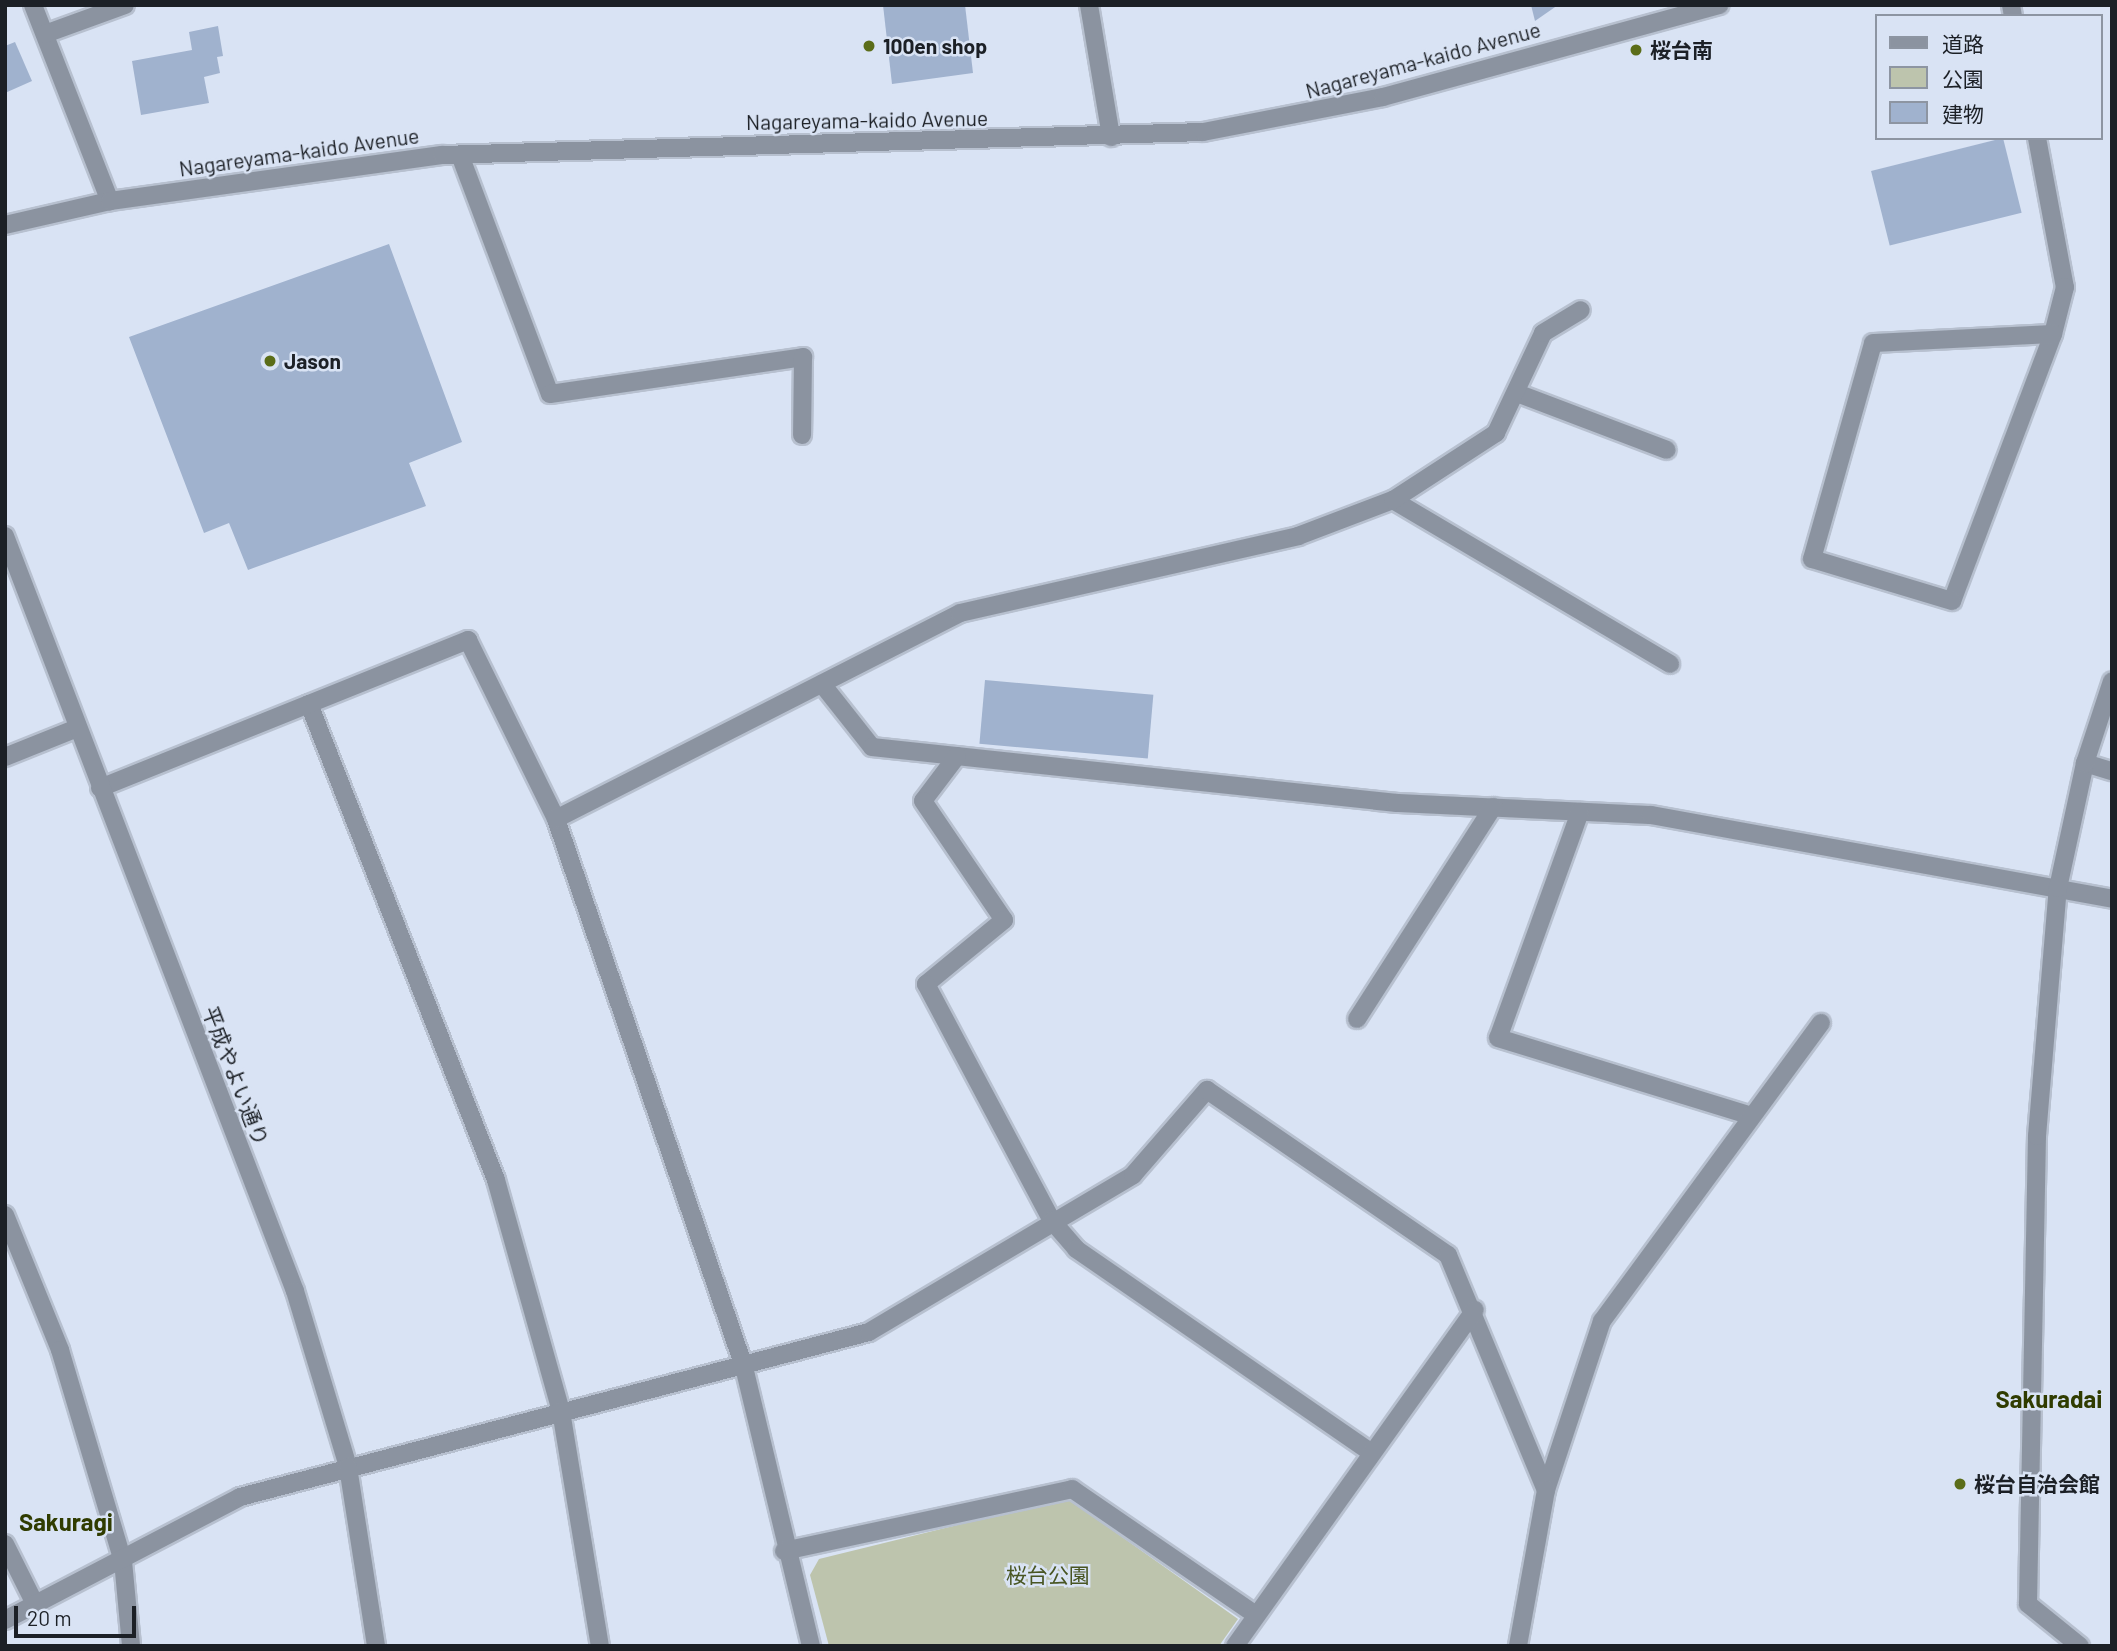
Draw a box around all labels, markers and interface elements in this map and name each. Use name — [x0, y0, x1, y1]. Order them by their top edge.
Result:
legend — [1876, 14, 2103, 140]
street label: Nagareyama-kaido Avenue — [1303, 16, 1543, 104]
text: 道路 — [1942, 31, 1984, 56]
place label: 100en shop — [883, 33, 987, 59]
place label: 桜台南 — [1650, 37, 1713, 63]
marker: 100en shop — [861, 38, 877, 54]
marker: 桜台南 — [1628, 42, 1644, 58]
text: 公園 — [1942, 66, 1984, 91]
text: 建物 — [1942, 101, 1984, 126]
street label: Nagareyama-kaido Avenue — [746, 105, 988, 135]
street label: Nagareyama-kaido Avenue — [177, 123, 421, 181]
place label: Jason — [284, 348, 341, 374]
marker: Jason — [262, 353, 278, 369]
street label: 平成やよい通り — [198, 1003, 274, 1149]
district label: Sakuradai — [1996, 1385, 2102, 1413]
place label: 桜台自治会館 — [1974, 1471, 2100, 1497]
marker: 桜台自治会館 — [1952, 1476, 1968, 1492]
district label: Sakuragi — [19, 1508, 113, 1536]
park label: 桜台公園 — [1006, 1562, 1090, 1588]
scale bar — [18, 1592, 140, 1636]
text: 20 m — [27, 1605, 72, 1630]

